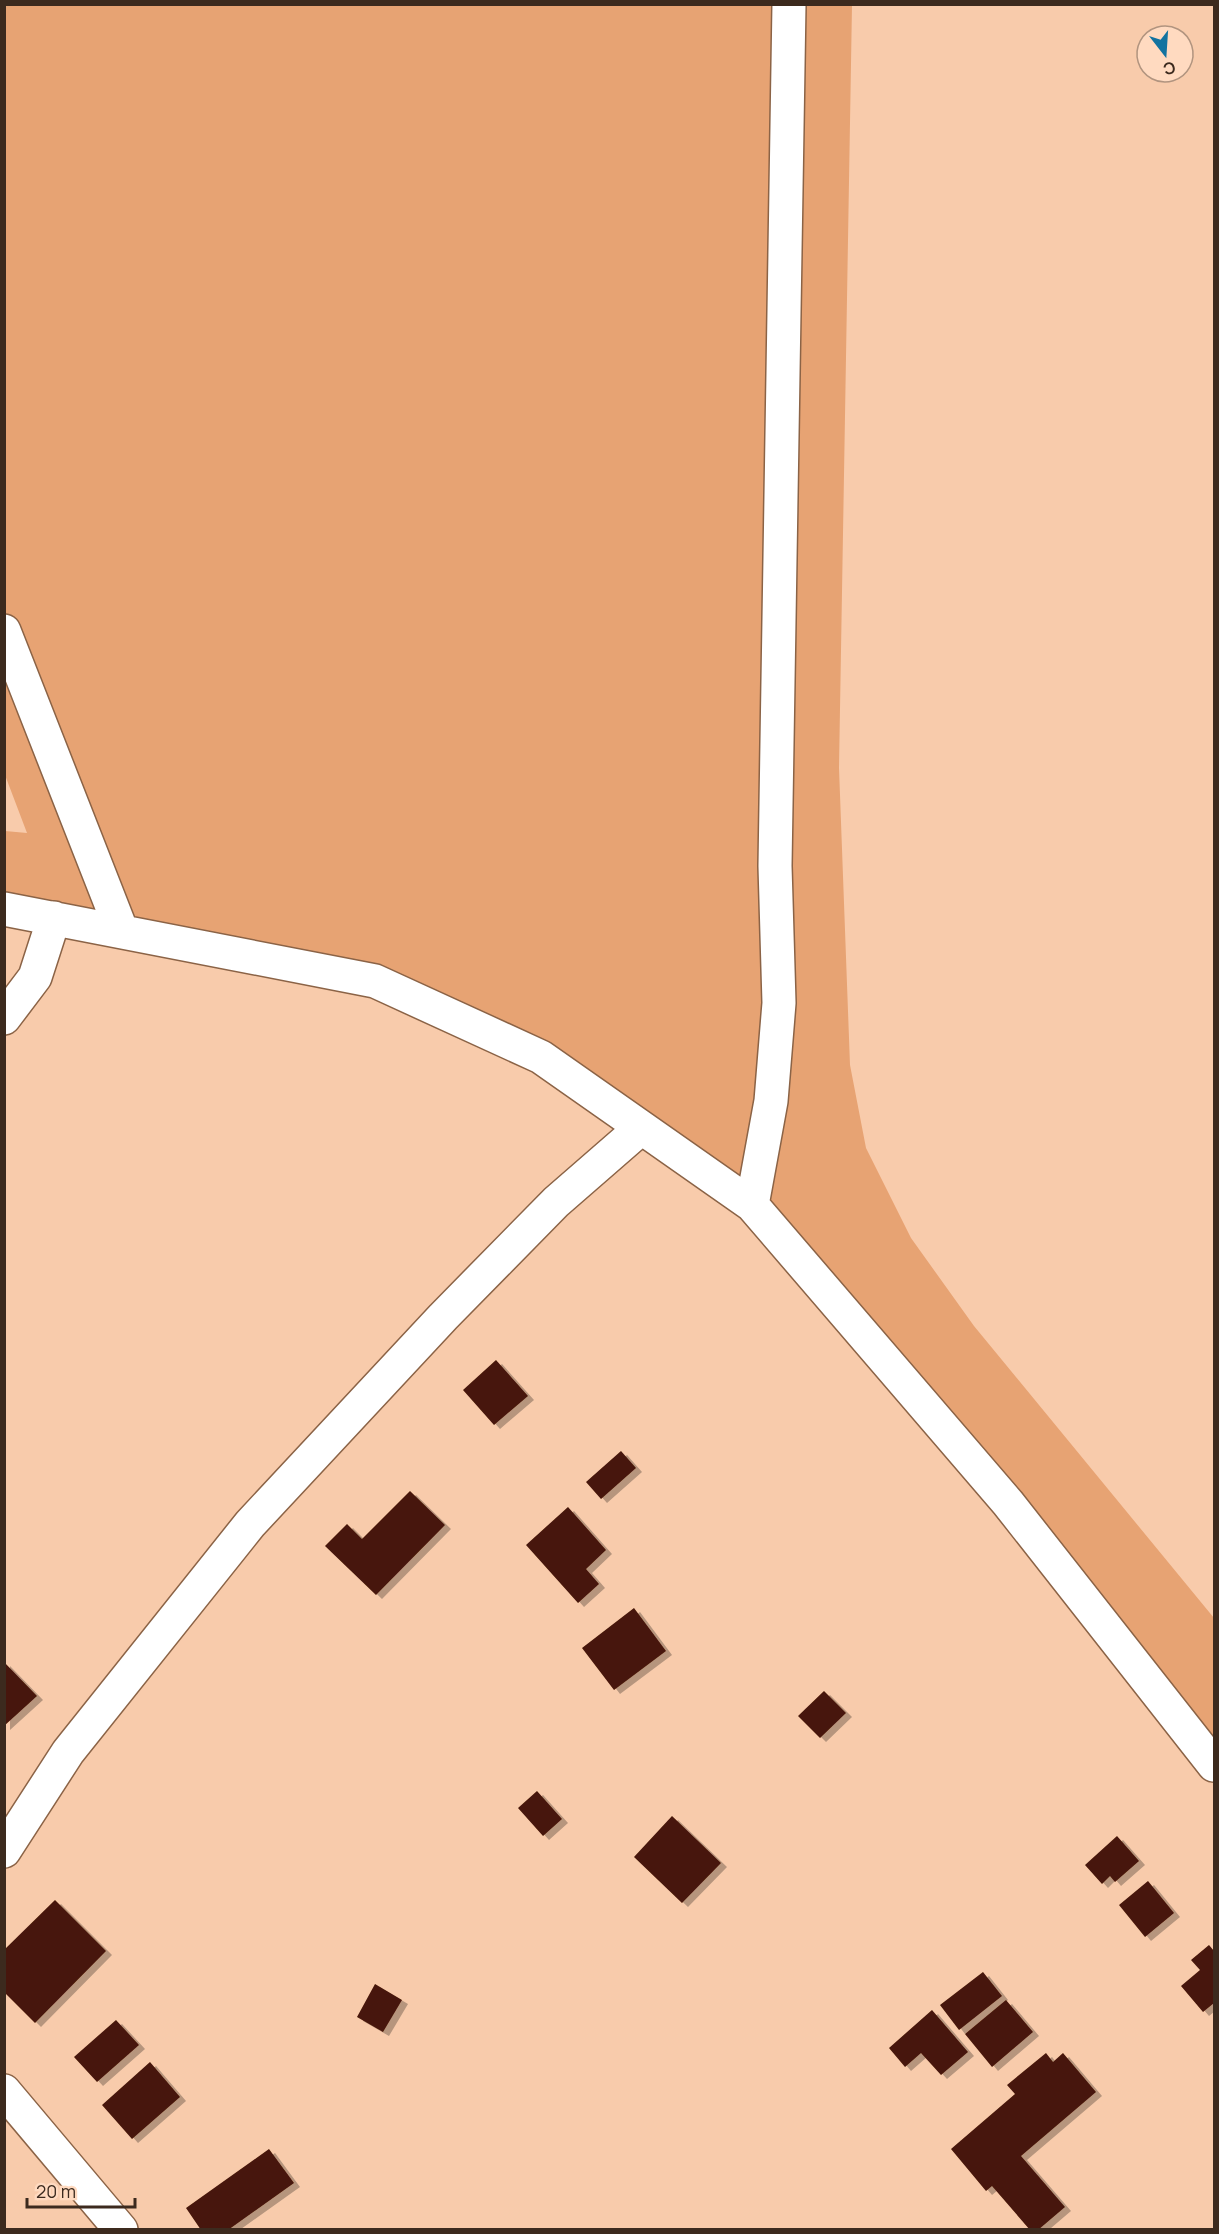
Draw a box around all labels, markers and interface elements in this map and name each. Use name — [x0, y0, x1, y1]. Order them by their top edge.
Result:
north arrow — [1135, 24, 1195, 84]
text: С — [1160, 56, 1178, 81]
scale bar — [27, 2171, 135, 2209]
text: 20 m — [36, 2179, 76, 2203]

